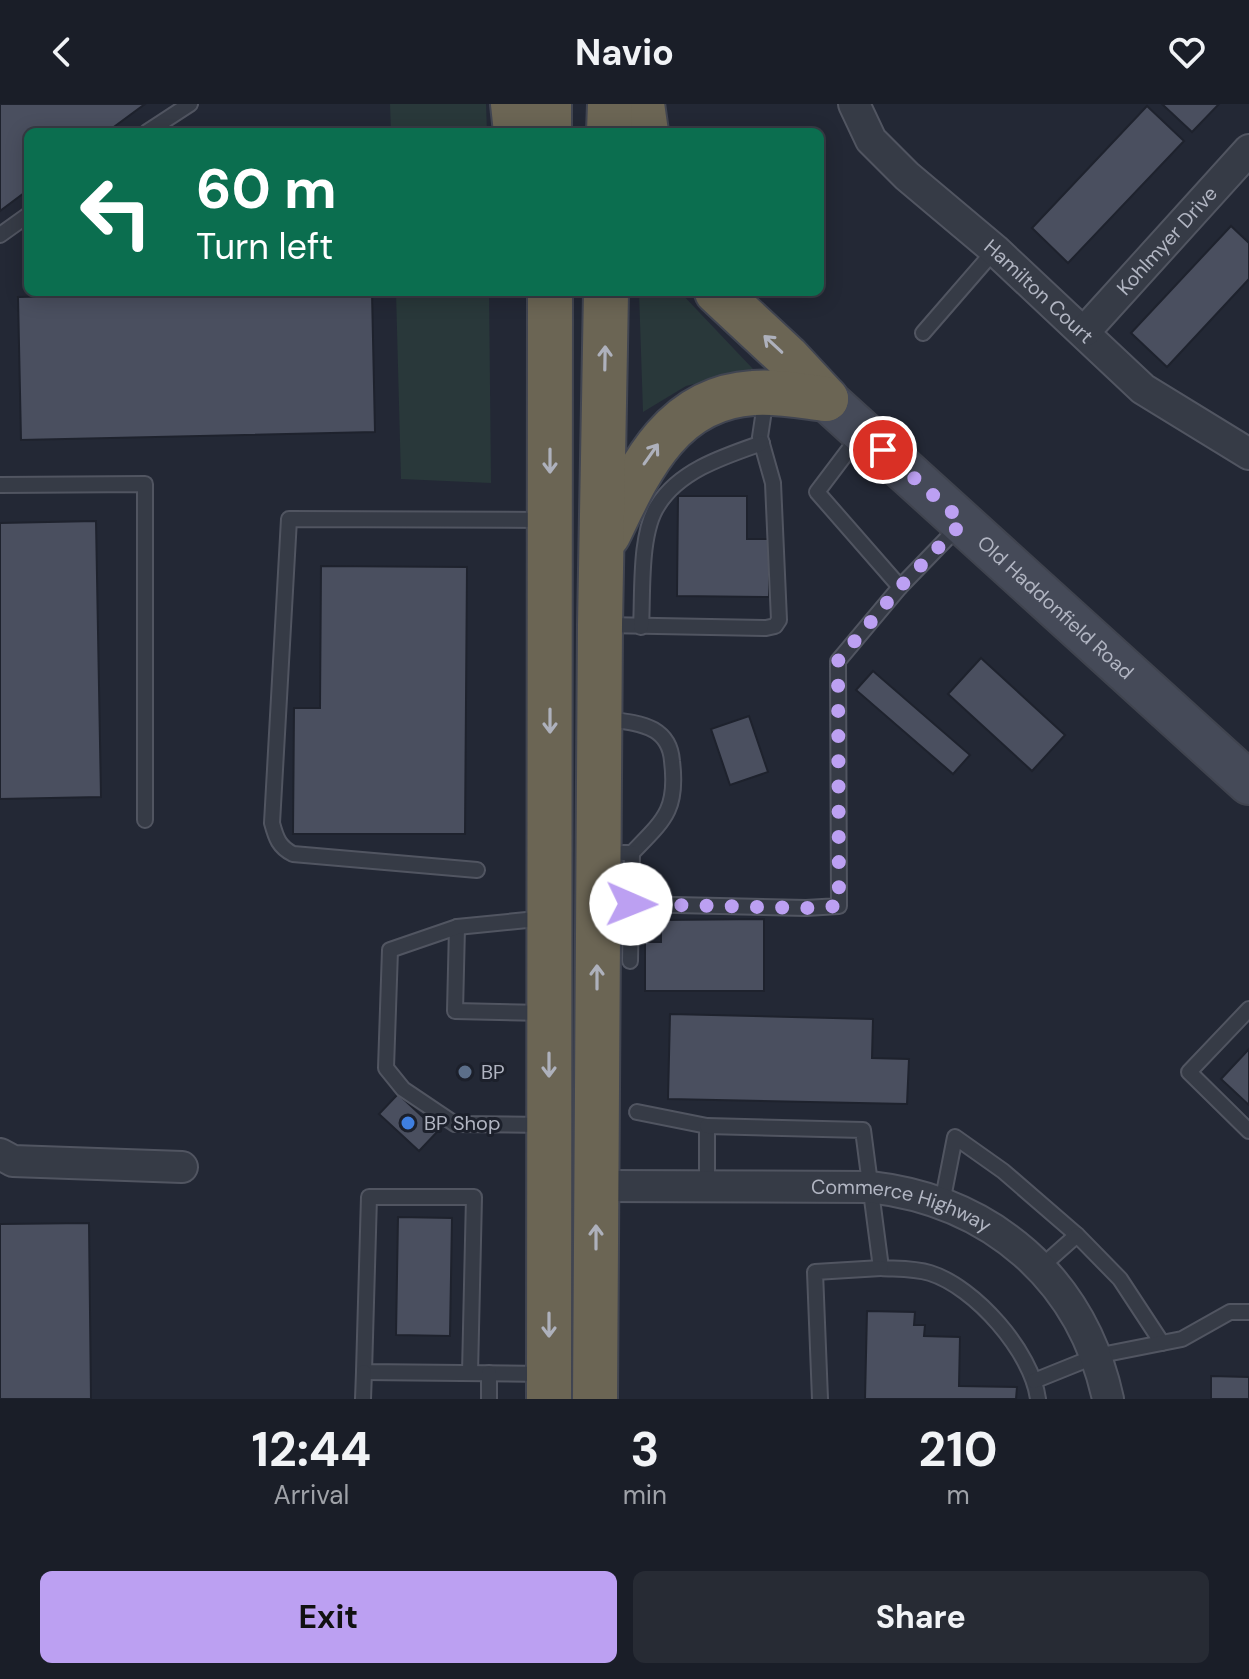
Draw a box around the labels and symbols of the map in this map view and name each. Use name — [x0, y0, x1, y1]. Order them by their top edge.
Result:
street label: Kohlmyer Drive — [1111, 181, 1223, 300]
street label: Hamilton Court — [979, 234, 1099, 349]
one-way arrow — [764, 335, 784, 353]
one-way arrow — [597, 345, 613, 372]
pin — [849, 416, 917, 484]
one-way arrow — [643, 444, 659, 466]
one-way arrow — [542, 447, 558, 474]
street label: Old Haddonfield Road — [972, 530, 1139, 685]
one-way arrow — [542, 707, 558, 734]
position arrow — [589, 862, 673, 946]
one-way arrow — [590, 964, 605, 991]
one-way arrow — [541, 1051, 557, 1078]
place label: BP — [481, 1059, 505, 1085]
marker: BP — [456, 1063, 474, 1081]
place label: BP Shop — [424, 1110, 500, 1136]
marker: BP Shop — [399, 1114, 417, 1132]
street label: Commerce Highway — [811, 1174, 996, 1238]
one-way arrow — [588, 1224, 604, 1251]
one-way arrow — [541, 1311, 557, 1338]

